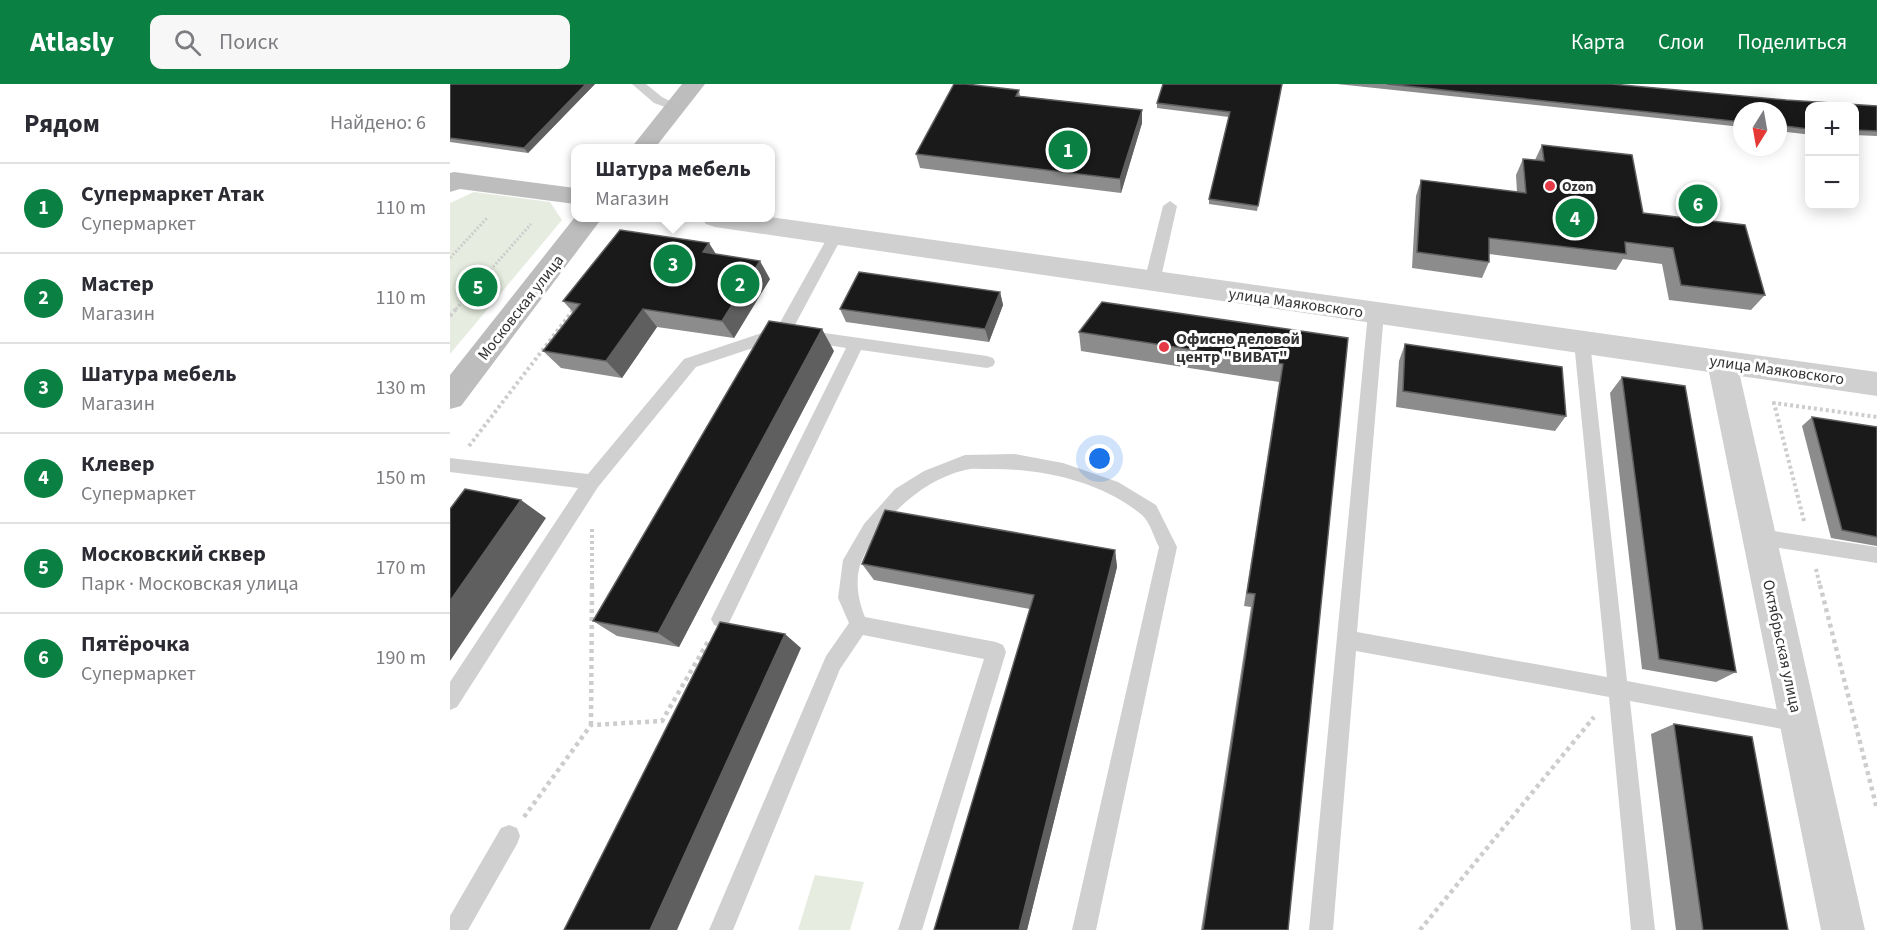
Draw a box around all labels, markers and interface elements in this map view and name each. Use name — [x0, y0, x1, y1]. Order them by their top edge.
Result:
search box — [150, 15, 570, 69]
text: Atlasly — [30, 22, 114, 62]
icon: search — [171, 26, 204, 59]
text: Поиск — [219, 26, 279, 58]
text: Карта — [1571, 27, 1625, 57]
text: Слои — [1658, 27, 1704, 57]
text: Поделиться — [1737, 27, 1847, 57]
north arrow — [1733, 102, 1787, 156]
map controls — [1805, 102, 1859, 210]
button: + — [1805, 102, 1859, 156]
text: Рядом — [24, 105, 100, 142]
text: Найдено: 6 — [330, 109, 426, 137]
pin: 1 — [1048, 128, 1088, 172]
popup — [571, 144, 775, 222]
text: Шатура мебель — [595, 153, 751, 185]
button: − — [1805, 156, 1859, 210]
place label: Ozon — [1562, 177, 1593, 197]
text: Супермаркет Атак — [81, 178, 264, 210]
marker: Ozon — [1543, 179, 1557, 193]
pin: 6 — [1678, 182, 1718, 226]
text: Магазин — [595, 185, 669, 213]
text: 1 — [38, 194, 49, 222]
text: 110 m — [376, 194, 426, 222]
pin: 4 — [1556, 196, 1594, 240]
text: Супермаркет — [81, 210, 196, 238]
pin: 3 — [654, 242, 692, 286]
street label: Московская улица — [473, 250, 569, 365]
pin: 2 — [720, 262, 760, 306]
pin: 5 — [459, 264, 498, 310]
text: Мастер — [81, 268, 154, 300]
street label: улица Маяковского — [1227, 283, 1365, 323]
text: 2 — [38, 284, 49, 312]
text: 110 m — [376, 284, 426, 312]
text: Магазин — [81, 300, 155, 328]
place label: Офисно деловой центр "ВИВАТ" — [1176, 328, 1300, 368]
marker: Офисно деловой центр "ВИВАТ" — [1157, 340, 1171, 354]
street label: улица Маяковского — [1708, 350, 1846, 390]
text: Шатура мебель — [81, 358, 237, 390]
text: 3 — [38, 374, 49, 402]
text: 130 m — [376, 374, 426, 402]
text: Магазин — [81, 390, 155, 418]
your location — [1085, 444, 1114, 473]
text: Клевер — [81, 448, 155, 480]
text: 4 — [38, 464, 49, 492]
text: 150 m — [376, 464, 426, 492]
text: Супермаркет — [81, 480, 196, 508]
text: Московский сквер — [81, 538, 266, 570]
text: 5 — [38, 554, 49, 582]
text: 170 m — [376, 554, 426, 582]
text: Парк · Московская улица — [81, 570, 299, 598]
street label: Октябрьская улица — [1757, 578, 1807, 715]
text: Пятёрочка — [81, 628, 190, 660]
text: 6 — [38, 644, 49, 672]
text: 190 m — [376, 644, 426, 672]
text: Супермаркет — [81, 660, 196, 688]

